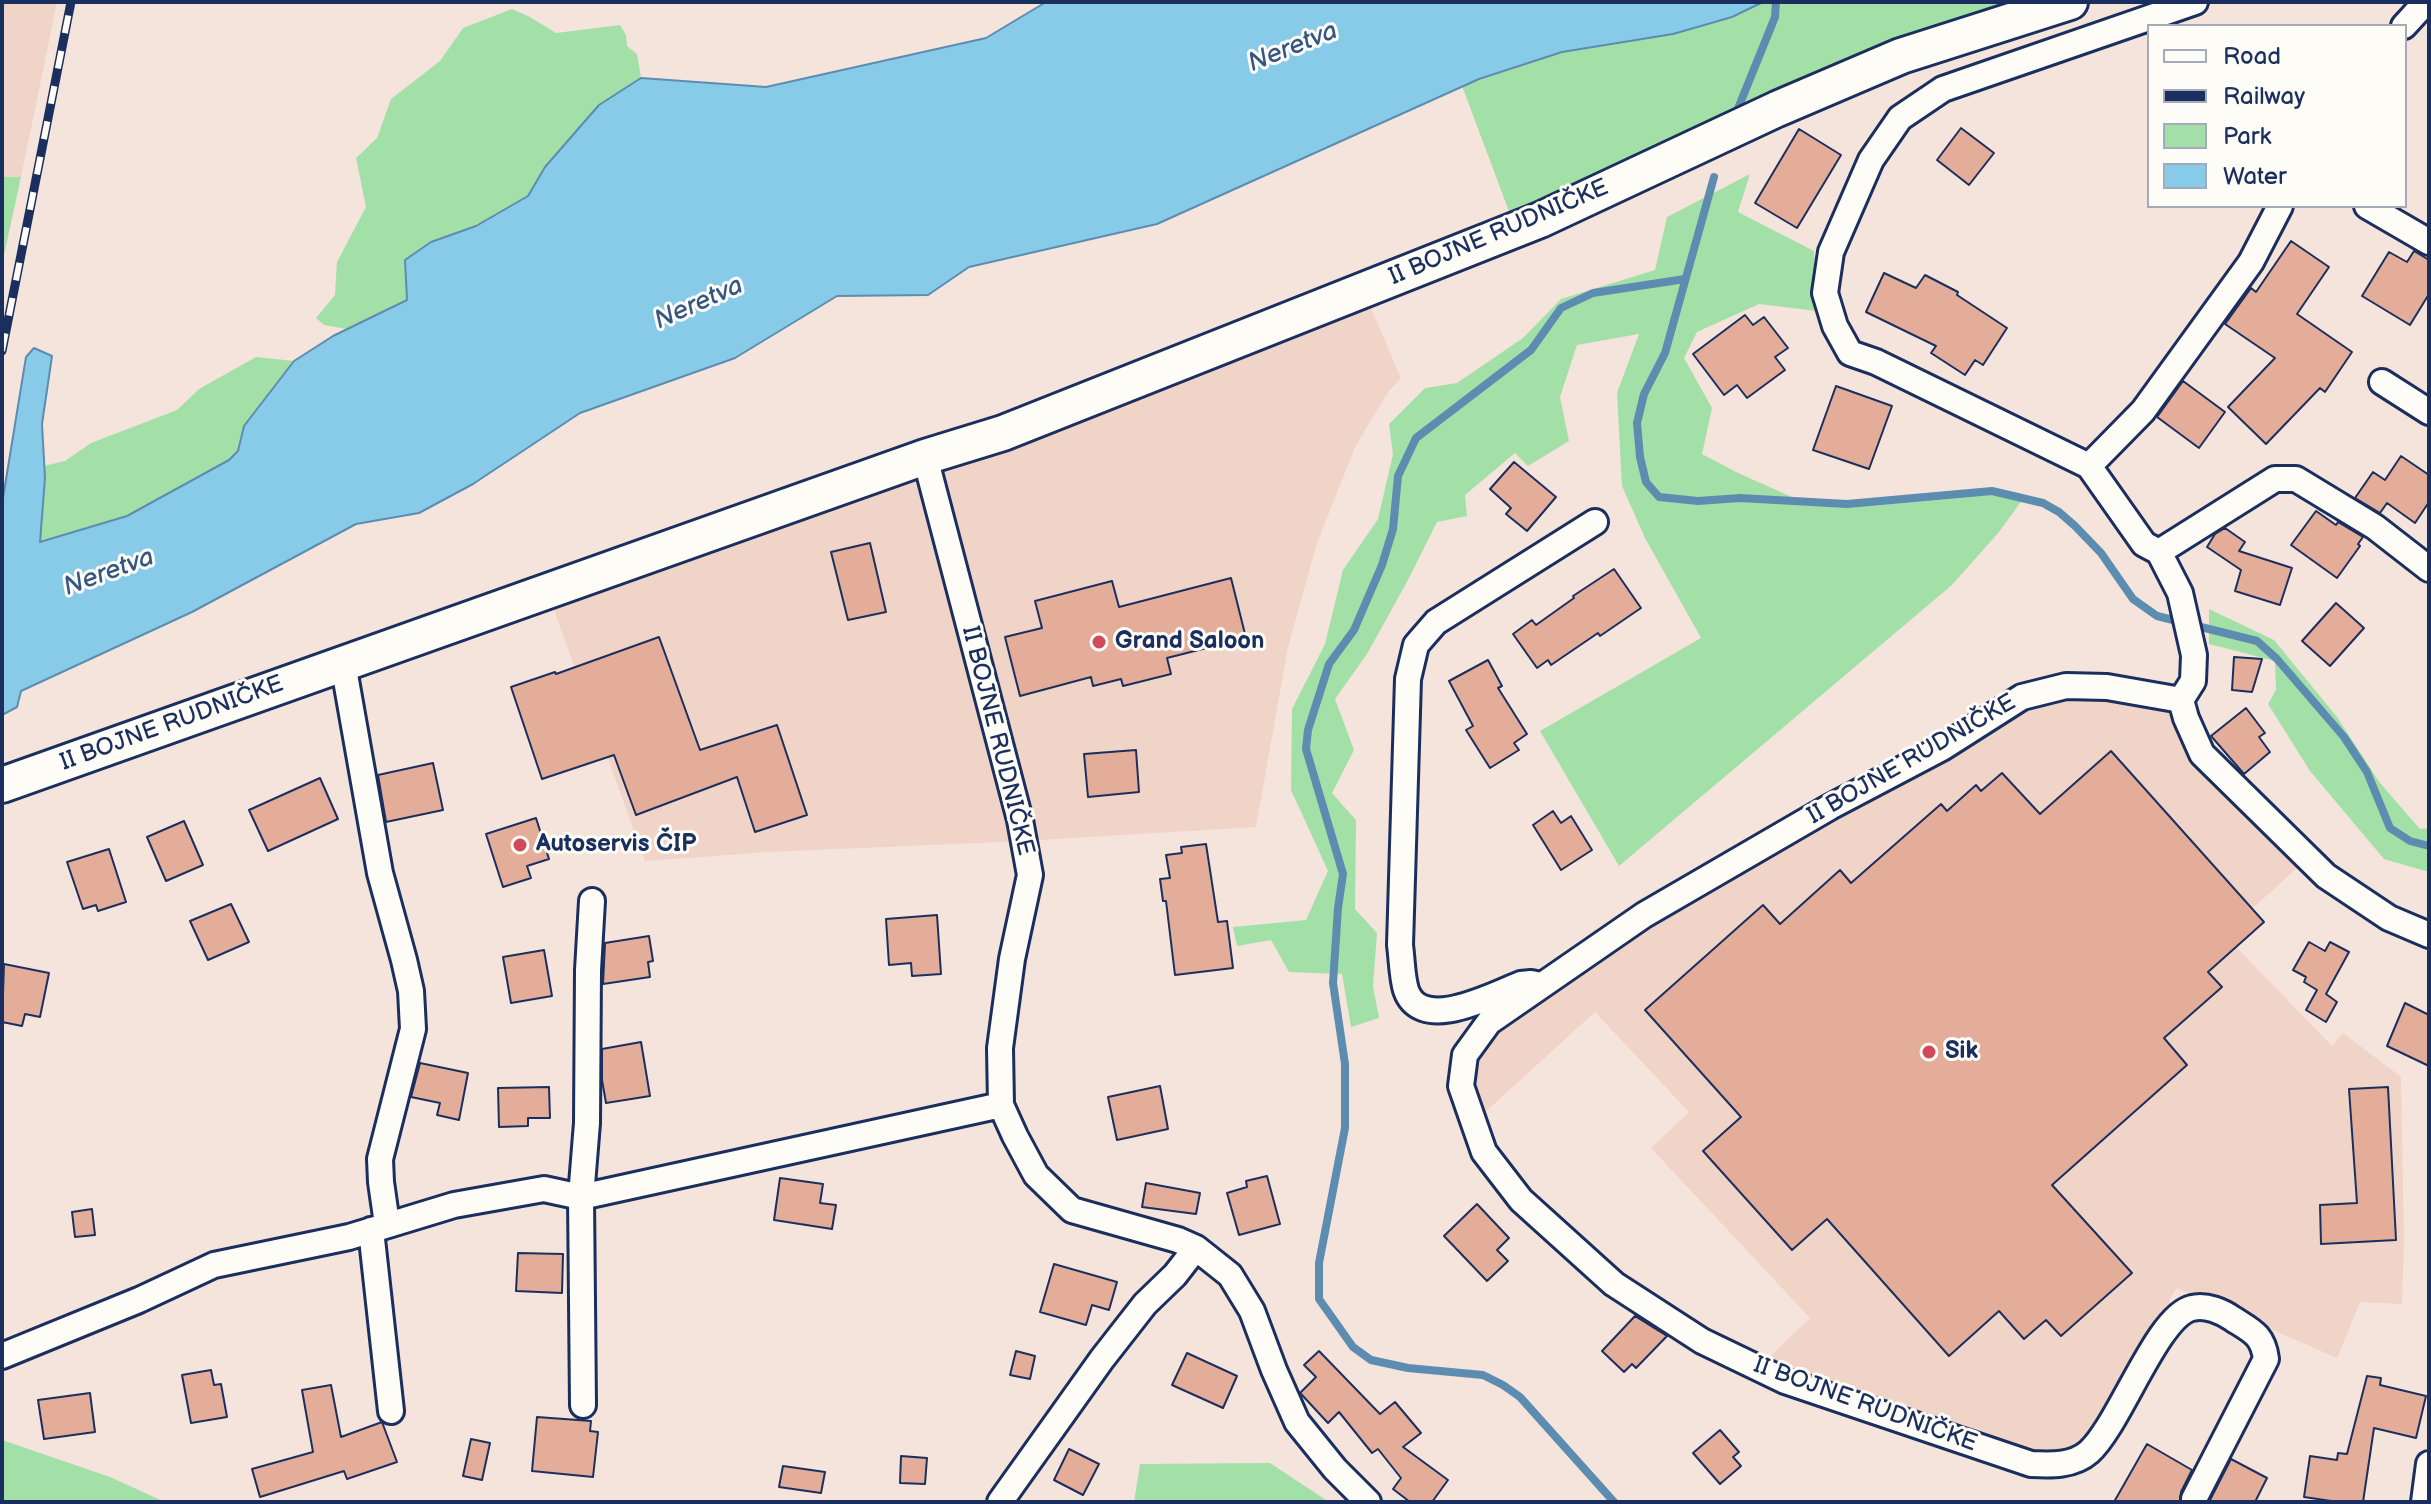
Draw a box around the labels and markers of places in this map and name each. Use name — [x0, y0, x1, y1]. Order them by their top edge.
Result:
place label: Grand Saloon — [1115, 628, 1264, 656]
marker: Grand Saloon — [1090, 633, 1108, 651]
place label: Autoservis ČIP — [536, 831, 696, 859]
marker: Autoservis ČIP — [511, 836, 529, 854]
place label: Sik — [1945, 1038, 1978, 1066]
marker: Sik — [1920, 1043, 1938, 1061]

